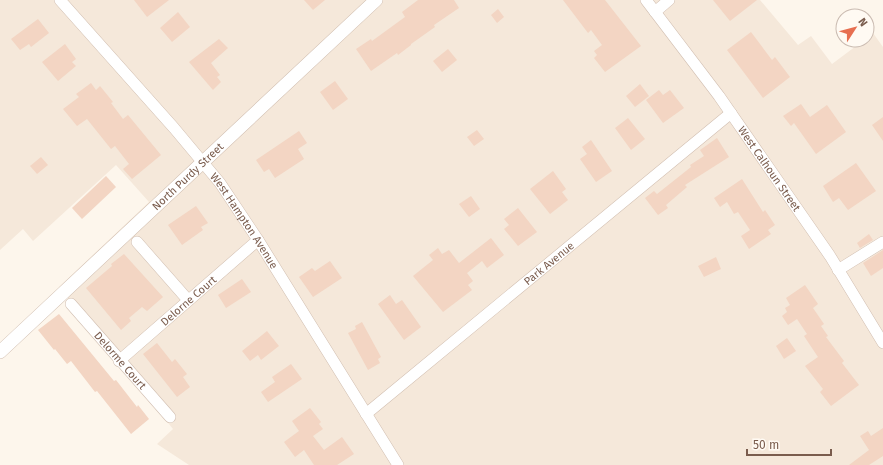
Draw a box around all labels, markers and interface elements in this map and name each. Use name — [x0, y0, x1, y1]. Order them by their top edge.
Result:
north arrow — [835, 8, 875, 48]
text: N — [855, 16, 870, 29]
street label: West Calhoun Street — [735, 124, 803, 214]
street label: North Purdy Street — [150, 140, 226, 213]
street label: West Hampton Avenue — [207, 170, 280, 271]
street label: Park Avenue — [521, 239, 577, 288]
street label: Delorne Court — [158, 273, 219, 329]
street label: Delorme Court — [91, 329, 149, 392]
scale bar — [747, 431, 831, 457]
text: 50 m — [753, 438, 779, 452]

